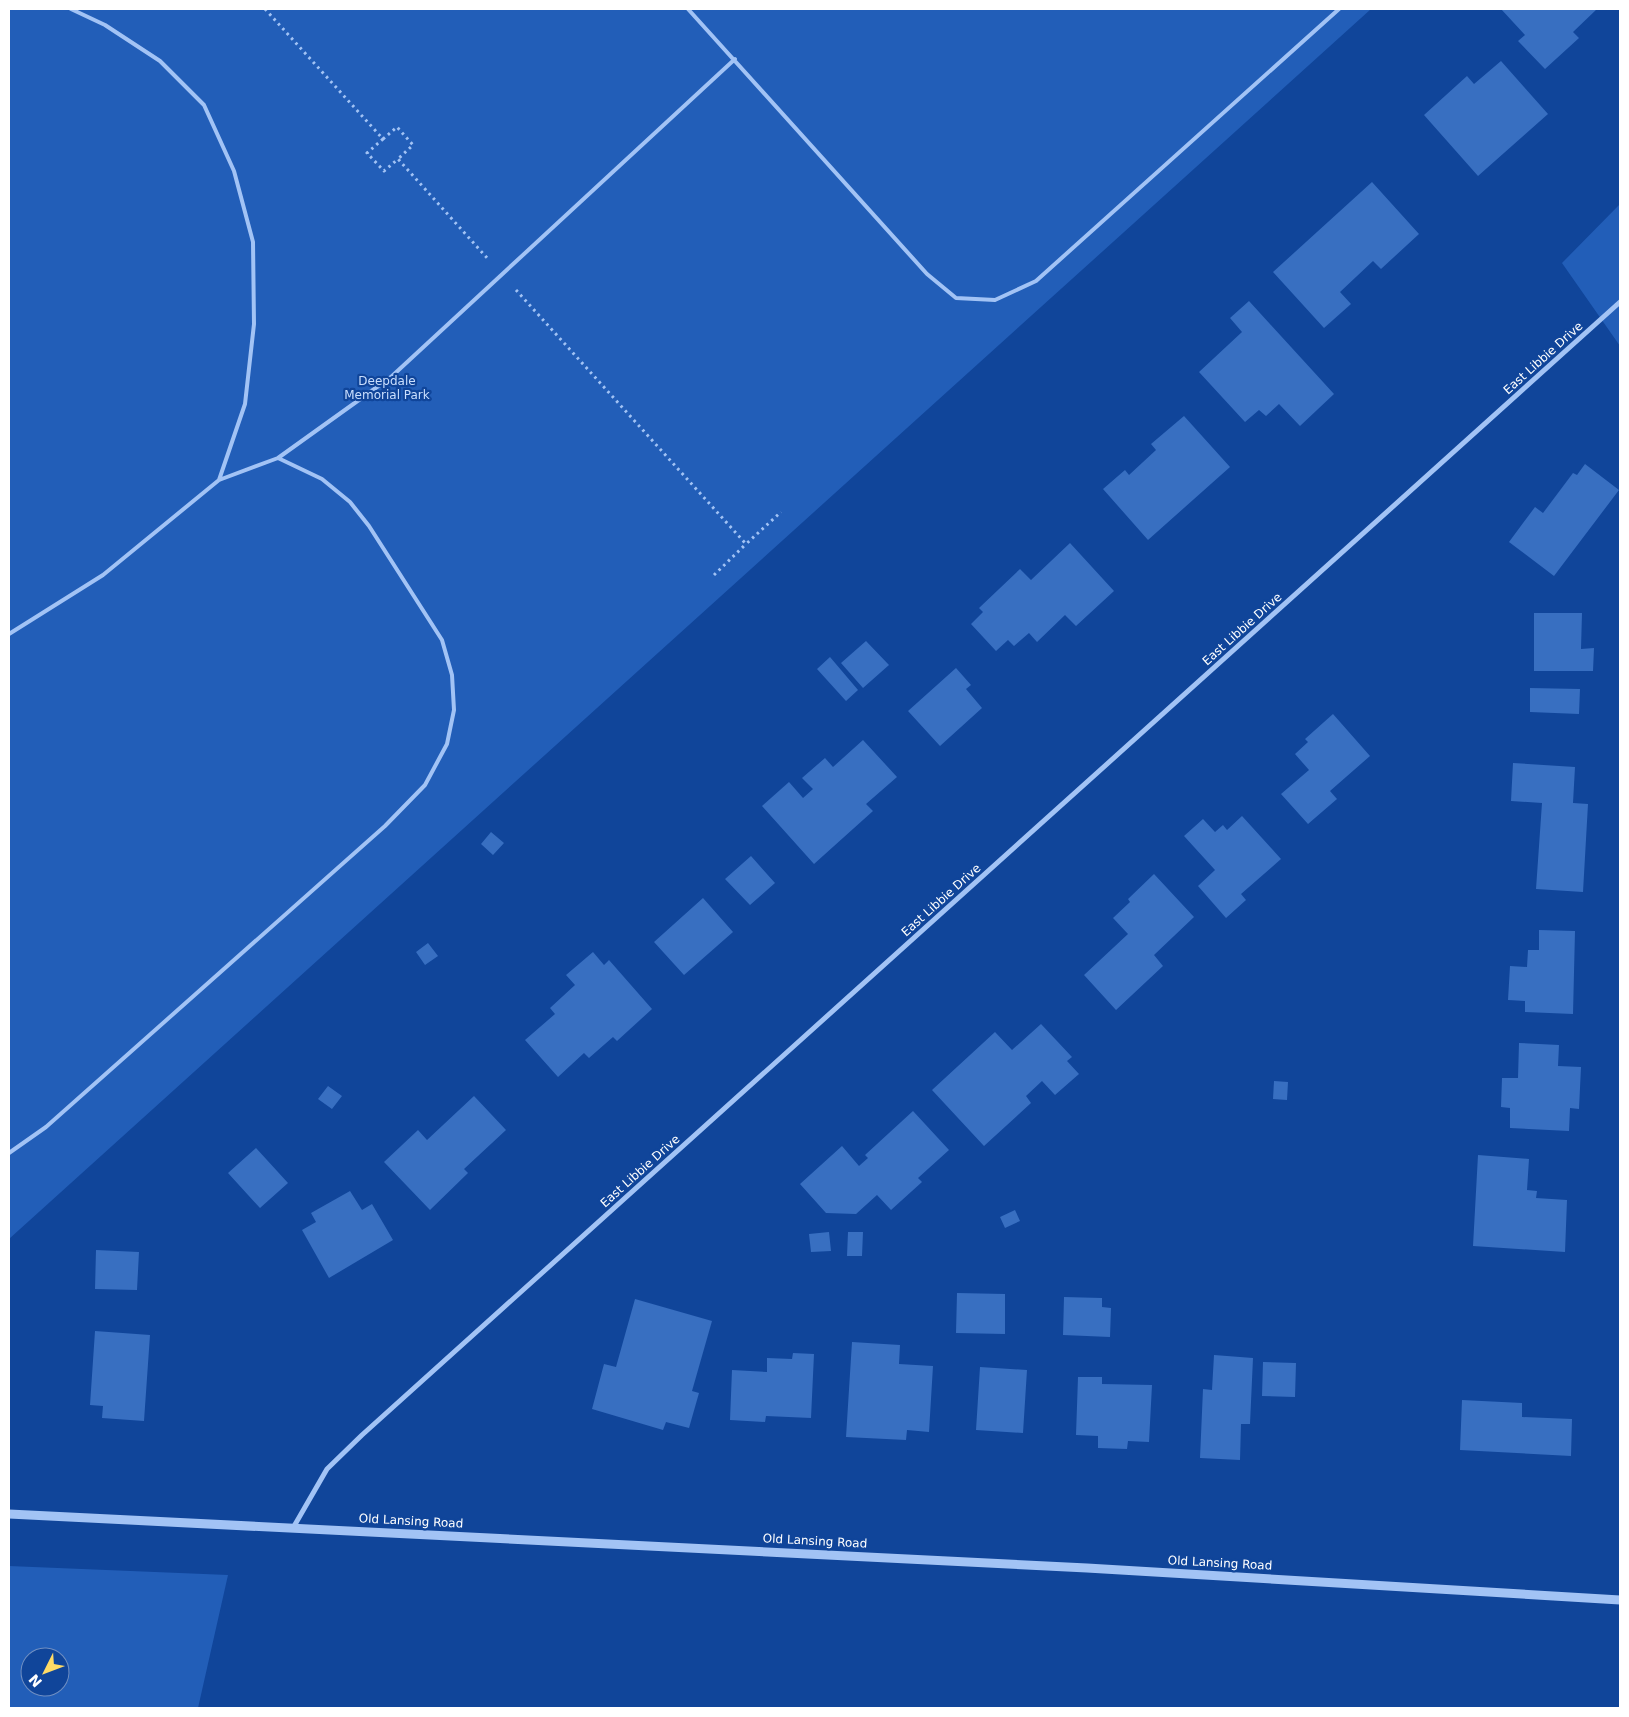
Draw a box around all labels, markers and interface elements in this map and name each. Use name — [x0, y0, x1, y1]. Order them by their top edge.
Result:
street label: East Libbie Drive — [1501, 319, 1585, 397]
park label: Deepdale Memorial Park — [344, 374, 430, 402]
street label: East Libbie Drive — [1200, 590, 1284, 668]
street label: East Libbie Drive — [899, 861, 983, 939]
street label: East Libbie Drive — [598, 1132, 682, 1210]
street label: Old Lansing Road — [358, 1511, 464, 1531]
street label: Old Lansing Road — [762, 1531, 868, 1551]
street label: Old Lansing Road — [1167, 1553, 1273, 1573]
north arrow — [20, 1647, 70, 1697]
text: N — [25, 1671, 45, 1690]

